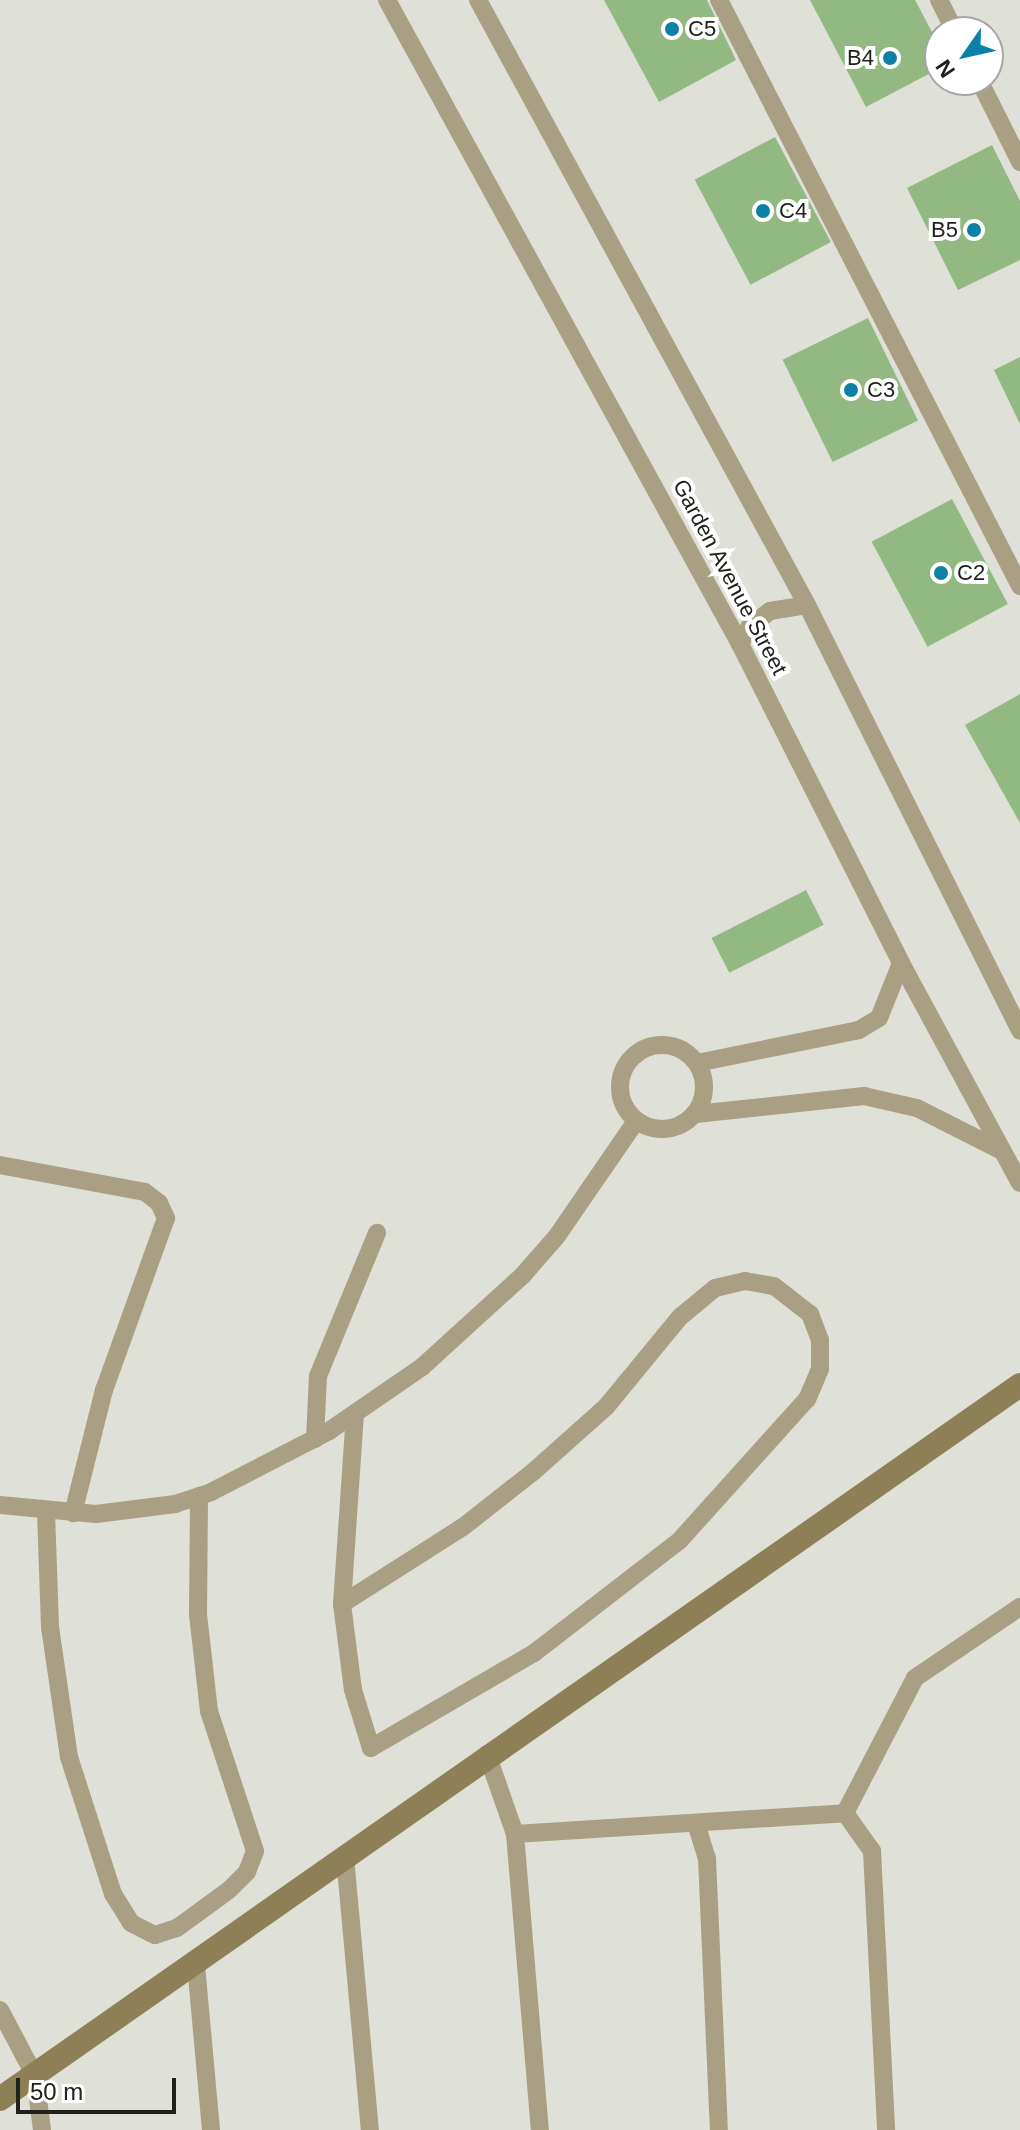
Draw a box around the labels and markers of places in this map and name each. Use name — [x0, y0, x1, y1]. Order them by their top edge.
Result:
place label: C5 — [688, 16, 716, 42]
marker: C5 — [663, 20, 681, 38]
place label: B4 — [847, 45, 874, 71]
marker: B4 — [881, 49, 899, 67]
place label: C4 — [779, 198, 807, 224]
marker: C4 — [754, 202, 772, 220]
place label: B5 — [931, 217, 958, 243]
marker: B5 — [965, 221, 983, 239]
place label: C3 — [867, 377, 895, 403]
marker: C3 — [842, 381, 860, 399]
place label: C2 — [957, 560, 985, 586]
marker: C2 — [932, 564, 950, 582]

